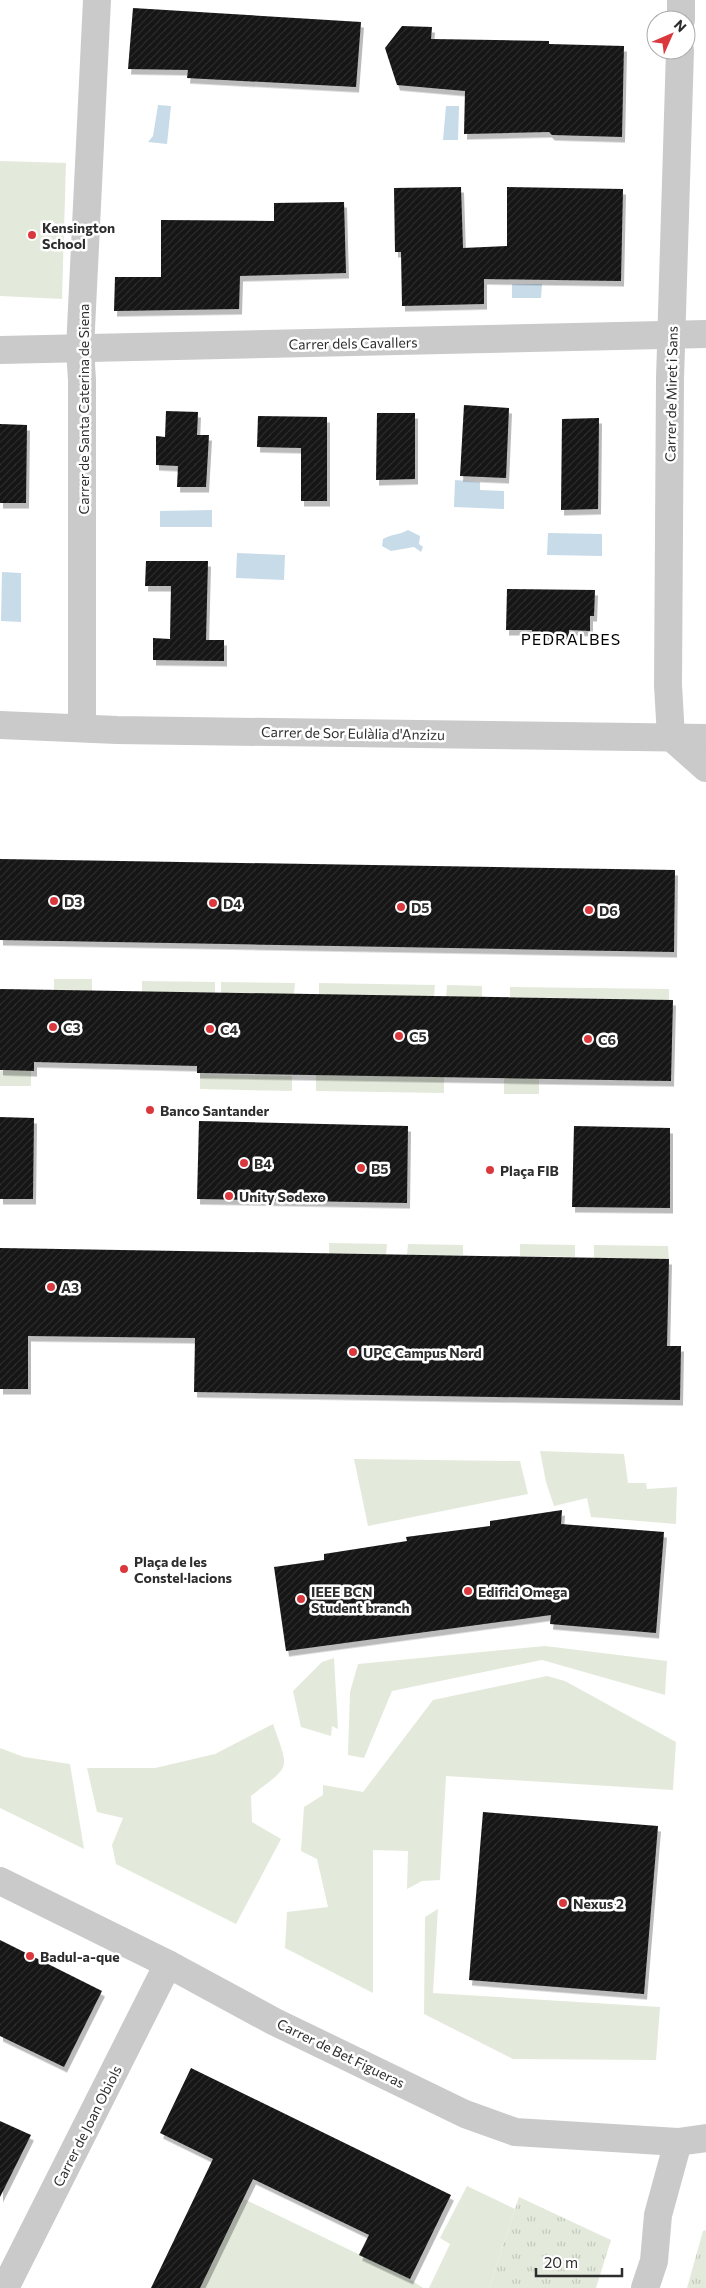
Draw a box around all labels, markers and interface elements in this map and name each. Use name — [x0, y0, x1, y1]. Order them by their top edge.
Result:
north arrow — [646, 10, 696, 60]
text: N — [671, 16, 690, 35]
place label: Kensington School — [42, 219, 115, 252]
marker: Kensington School — [26, 229, 38, 241]
street label: Carrer de Santa Caterina de Siena — [75, 304, 92, 514]
street label: Carrer de Miret i Sans — [661, 326, 681, 462]
street label: Carrer dels Cavallers — [288, 333, 418, 353]
district label: PEDRALBES — [521, 629, 621, 648]
street label: Carrer de Sor Eulàlia d'Anzizu — [261, 723, 445, 743]
place label: D3 — [64, 893, 82, 910]
marker: D3 — [48, 895, 60, 907]
place label: D4 — [223, 895, 242, 912]
marker: D4 — [207, 897, 219, 909]
place label: D5 — [411, 899, 429, 916]
marker: D5 — [395, 901, 407, 913]
place label: D6 — [599, 902, 618, 919]
marker: D6 — [583, 904, 595, 916]
place label: C3 — [63, 1019, 81, 1036]
marker: C3 — [47, 1021, 59, 1033]
place label: C4 — [220, 1021, 239, 1038]
marker: C4 — [204, 1023, 216, 1035]
place label: C5 — [409, 1028, 427, 1045]
marker: C5 — [393, 1030, 405, 1042]
place label: C6 — [598, 1031, 617, 1048]
marker: C6 — [582, 1033, 594, 1045]
place label: Banco Santander — [160, 1102, 269, 1119]
marker: Banco Santander — [144, 1104, 156, 1116]
place label: B4 — [254, 1155, 272, 1172]
marker: B4 — [238, 1157, 250, 1169]
place label: B5 — [371, 1160, 388, 1177]
marker: B5 — [355, 1162, 367, 1174]
place label: Plaça FIB — [500, 1162, 559, 1179]
marker: Plaça FIB — [484, 1164, 496, 1176]
place label: Unity Sodexo — [239, 1188, 326, 1205]
marker: Unity Sodexo — [223, 1190, 235, 1202]
place label: A3 — [61, 1279, 79, 1296]
marker: A3 — [45, 1281, 57, 1293]
place label: UPC Campus Nord — [363, 1344, 482, 1361]
marker: UPC Campus Nord — [347, 1346, 359, 1358]
place label: Plaça de les Constel·lacions — [134, 1553, 233, 1586]
marker: Plaça de les Constel·lacions — [118, 1563, 130, 1575]
place label: IEEE BCN Student branch — [311, 1583, 410, 1616]
place label: Edifici Omega — [478, 1583, 567, 1600]
marker: Edifici Omega — [462, 1585, 474, 1597]
marker: IEEE BCN Student branch — [295, 1593, 307, 1605]
place label: Nexus 2 — [573, 1895, 624, 1912]
marker: Nexus 2 — [557, 1897, 569, 1909]
place label: Badul-a-que — [40, 1948, 120, 1965]
marker: Badul-a-que — [24, 1950, 36, 1962]
street label: Carrer de Bet Figueras — [274, 2015, 408, 2091]
street label: Carrer de Joan Obiols — [49, 2063, 125, 2189]
scale bar — [536, 2246, 622, 2278]
text: 20 m — [544, 2253, 578, 2271]

